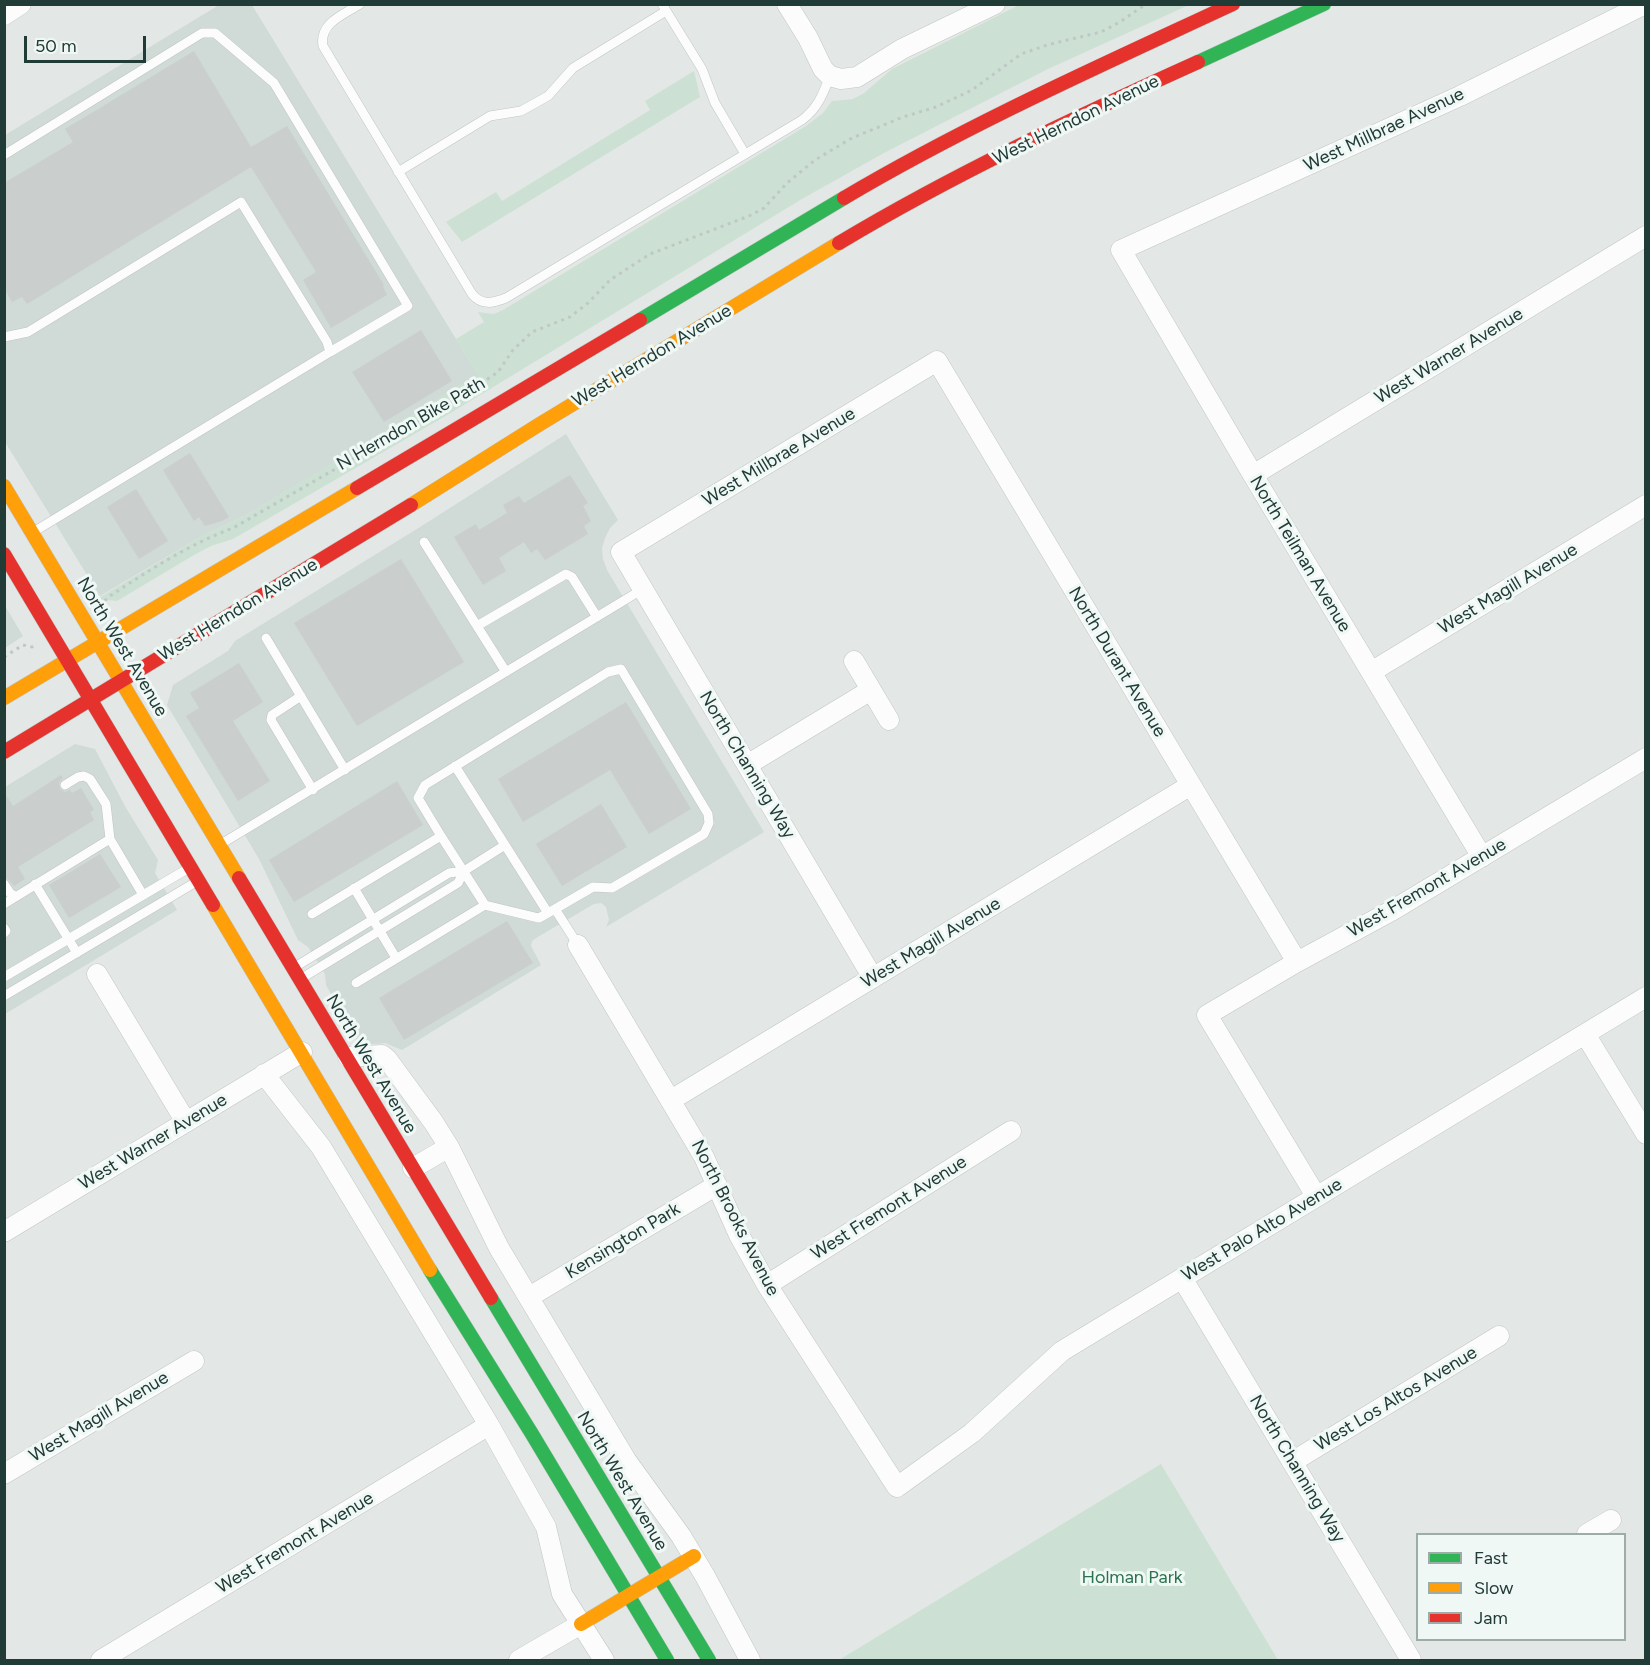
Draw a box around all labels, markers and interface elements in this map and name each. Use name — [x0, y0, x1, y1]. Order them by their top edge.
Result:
scale bar — [27, 24, 148, 62]
text: 50 m — [35, 35, 77, 57]
street label: West Herndon Avenue — [990, 70, 1162, 170]
street label: West Millbrae Avenue — [1300, 83, 1468, 177]
street label: West Herndon Avenue — [569, 300, 735, 412]
street label: West Warner Avenue — [1371, 303, 1527, 409]
street label: N Herndon Bike Path — [333, 373, 489, 475]
street label: West Millbrae Avenue — [699, 403, 859, 511]
street label: North Teilman Avenue — [1245, 472, 1355, 636]
street label: West Magill Avenue — [1435, 539, 1581, 639]
street label: West Herndon Avenue — [155, 554, 321, 666]
street label: North West Avenue — [72, 573, 172, 721]
street label: North Durant Avenue — [1064, 583, 1170, 741]
street label: North Channing Way — [694, 687, 800, 843]
street label: West Fremont Avenue — [1344, 834, 1510, 942]
street label: West Magill Avenue — [858, 893, 1004, 993]
street label: North West Avenue — [321, 990, 421, 1138]
street label: West Warner Avenue — [75, 1089, 231, 1195]
street label: North Brooks Avenue — [686, 1136, 784, 1300]
street label: West Fremont Avenue — [807, 1151, 971, 1265]
street label: West Palo Alto Avenue — [1178, 1174, 1346, 1286]
street label: Kensington Park — [562, 1198, 684, 1284]
street label: West Los Altos Avenue — [1311, 1342, 1481, 1456]
street label: West Magill Avenue — [26, 1367, 172, 1467]
street label: North Channing Way — [1244, 1391, 1350, 1547]
street label: North West Avenue — [572, 1407, 672, 1555]
street label: West Fremont Avenue — [213, 1488, 377, 1598]
legend — [1416, 1533, 1626, 1641]
text: Fast — [1474, 1547, 1508, 1569]
park label: Holman Park — [1081, 1567, 1183, 1589]
text: Slow — [1474, 1577, 1513, 1599]
text: Jam — [1474, 1607, 1508, 1629]

